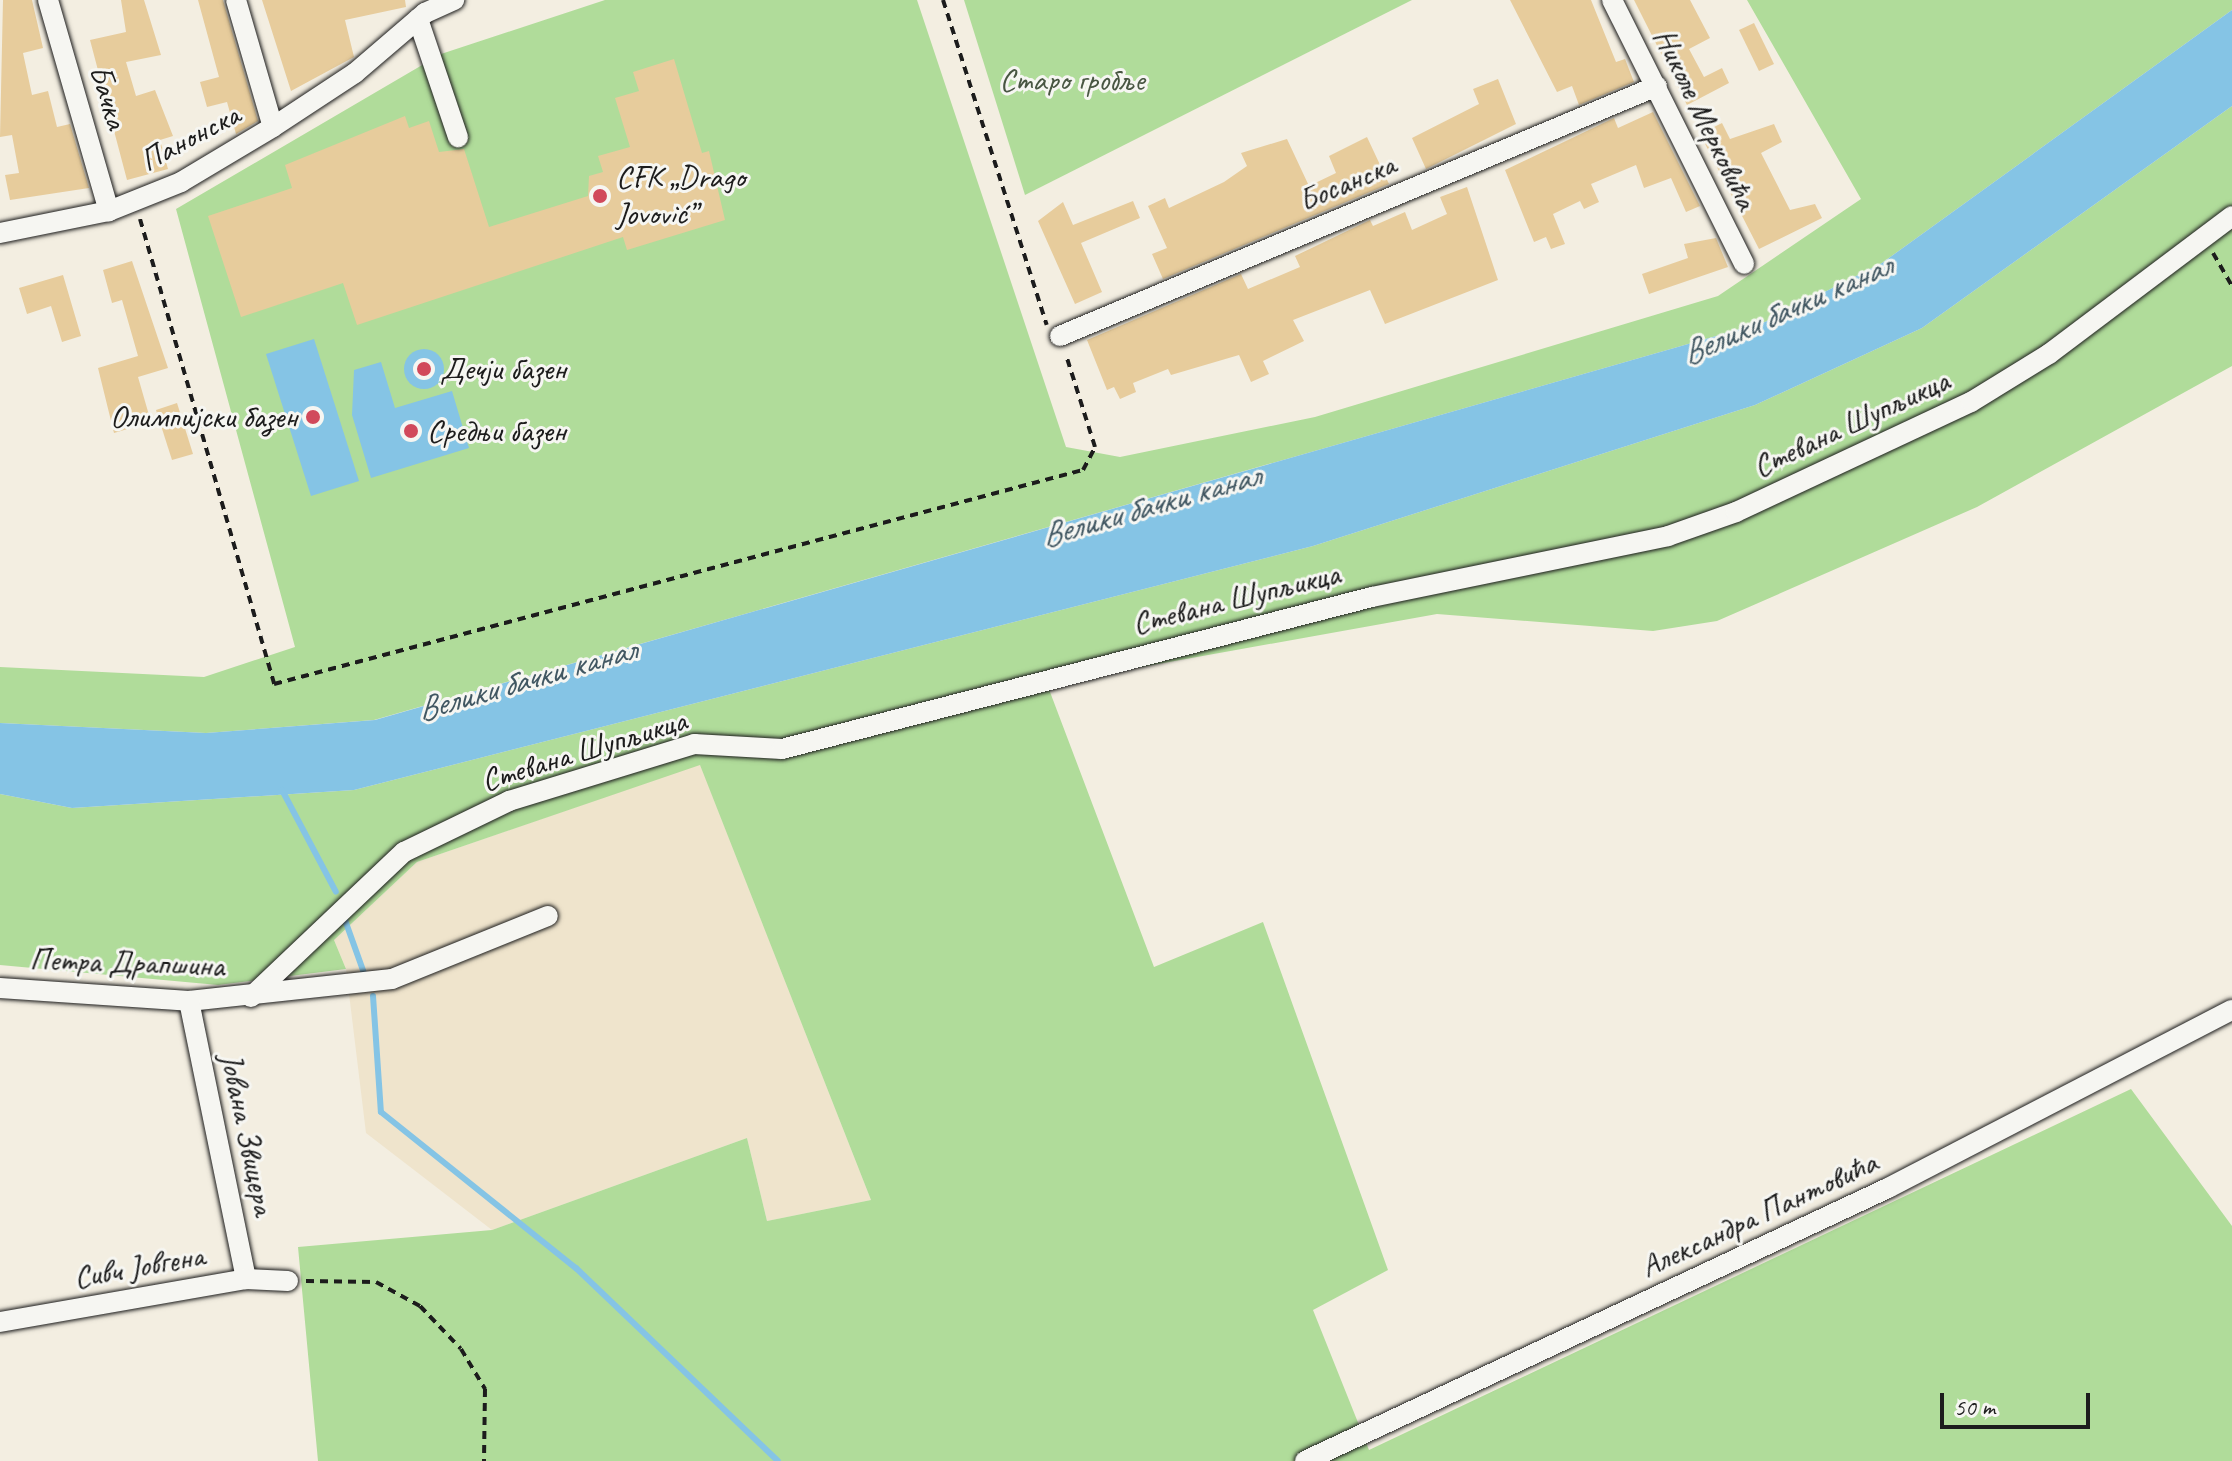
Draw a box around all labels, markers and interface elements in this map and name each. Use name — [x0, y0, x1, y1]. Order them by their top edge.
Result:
street label: Николе Мерковића — [1644, 22, 1766, 216]
street label: Бачка — [80, 60, 136, 134]
park label: Старо гробље — [999, 61, 1145, 99]
street label: Панонска — [134, 96, 246, 180]
street label: Босанска — [1293, 146, 1401, 220]
place label: CFK „Drago Jovović” — [616, 159, 745, 234]
marker: CFK „Drago Jovović” — [591, 187, 609, 205]
water label: Велики бачки канал — [1674, 244, 1898, 374]
place label: Дечји базен — [440, 350, 567, 388]
marker: Дечји базен — [415, 360, 433, 378]
street label: Стевана Шупљикца — [1747, 362, 1955, 486]
place label: Олимпијски базен — [107, 398, 297, 436]
marker: Олимпијски базен — [304, 408, 322, 426]
place label: Средњи базен — [427, 412, 567, 450]
marker: Средњи базен — [402, 422, 420, 440]
water label: Велики бачки канал — [1036, 454, 1264, 556]
street label: Стевана Шупљикца — [1128, 555, 1344, 643]
water label: Велики бачки канал — [412, 628, 640, 730]
street label: Стевана Шупљикца — [477, 702, 691, 800]
street label: Петра Драпшина — [27, 940, 227, 986]
street label: Јована Звицера — [211, 1051, 283, 1217]
street label: Александра Пантовића — [1635, 1143, 1883, 1287]
street label: Сивч Јовгена — [71, 1237, 207, 1297]
scale bar — [1944, 1377, 2094, 1427]
text: 50 m — [1954, 1392, 1995, 1422]

